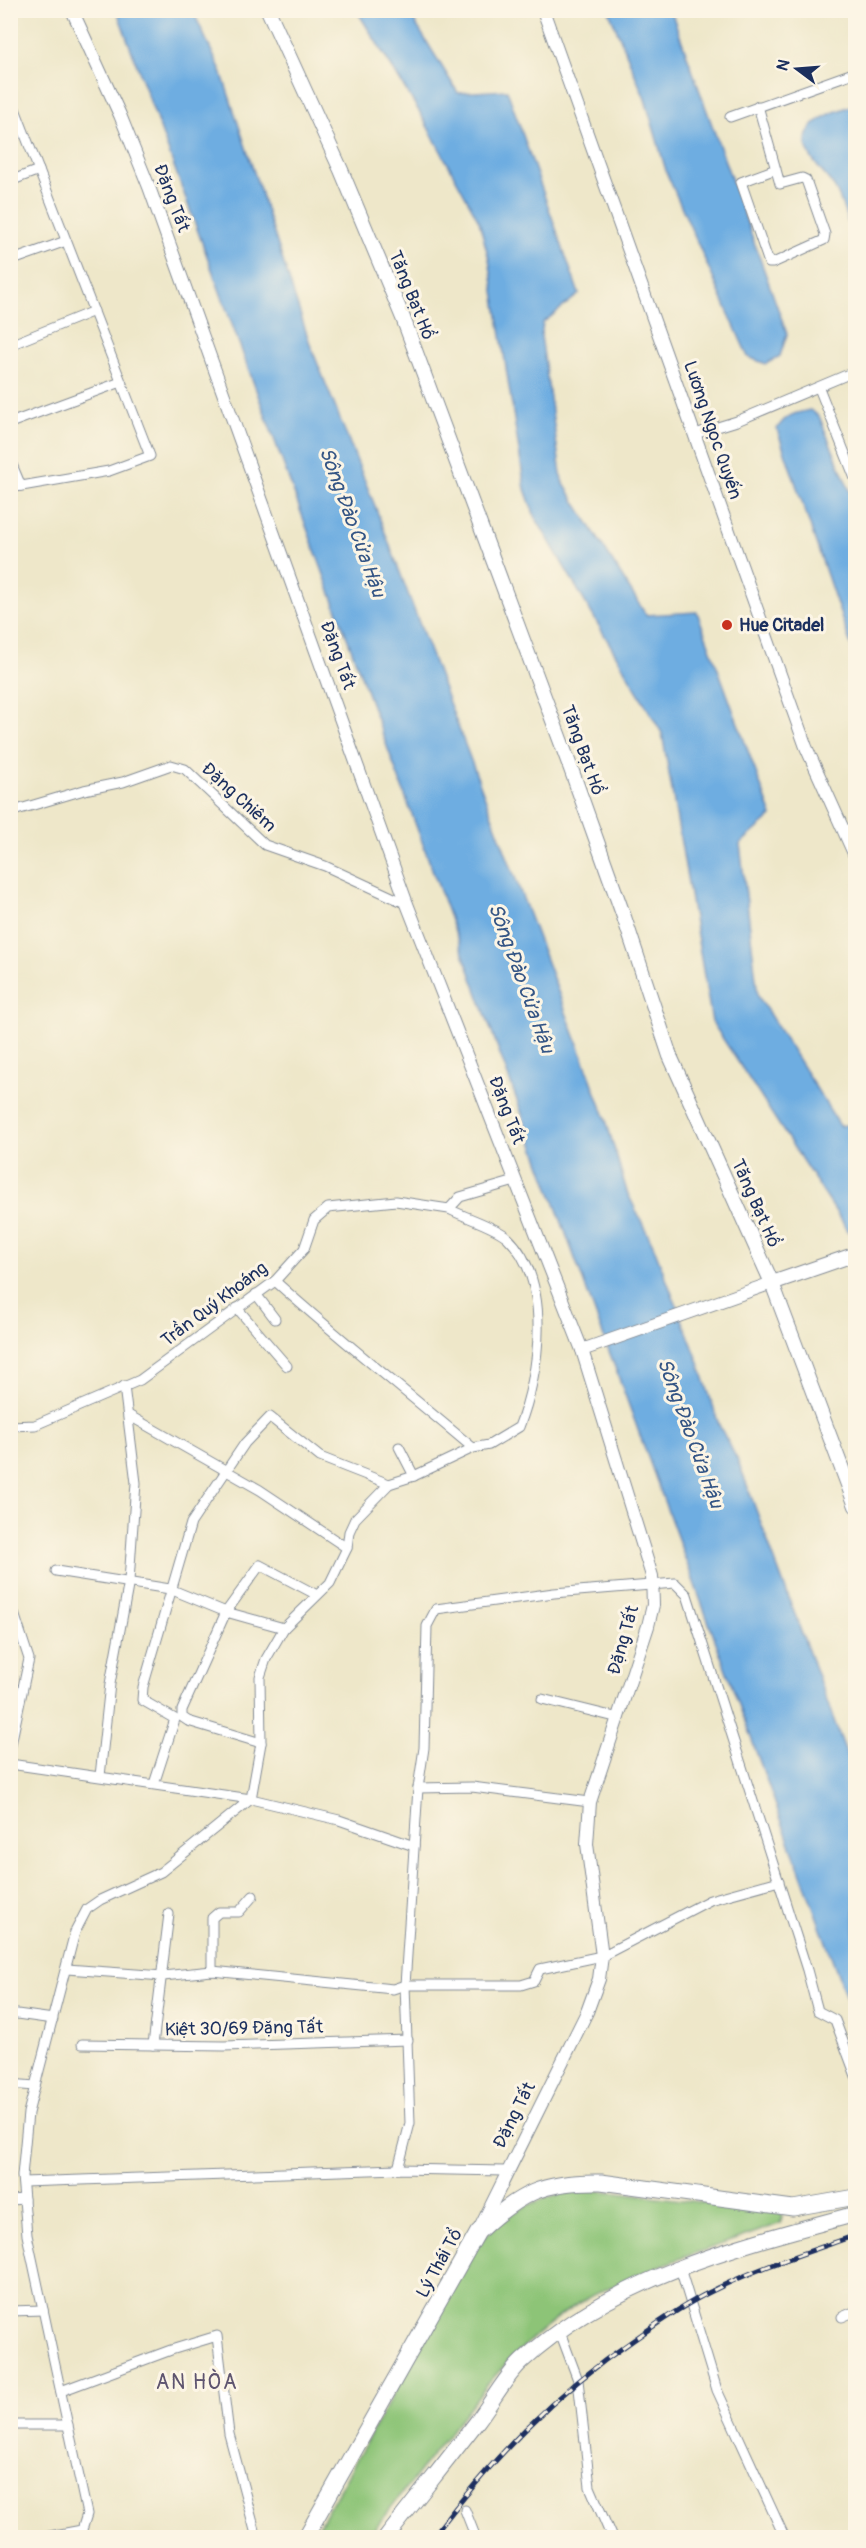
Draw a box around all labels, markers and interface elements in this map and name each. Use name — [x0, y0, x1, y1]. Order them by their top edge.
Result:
north arrow — [767, 39, 827, 99]
text: N — [772, 57, 795, 73]
street label: Đặng Tất — [148, 161, 195, 236]
street label: Tăng Bạt Hổ — [383, 247, 441, 343]
street label: Lương Ngọc Quyến — [678, 358, 747, 502]
water label: Sông Đào Cửa Hậu — [314, 444, 392, 602]
place label: Hue Citadel — [739, 614, 824, 637]
street label: Đặng Tất — [315, 618, 361, 693]
marker: Hue Citadel — [720, 618, 734, 632]
street label: Tăng Bạt Hổ — [556, 702, 610, 798]
street label: Đặng Chiêm — [196, 758, 281, 837]
water label: Sông Đào Cửa Hậu — [483, 900, 561, 1058]
street label: Đặng Tất — [483, 1073, 530, 1148]
street label: Tăng Bạt Hổ — [726, 1155, 786, 1251]
street label: Trần Quý Khoáng — [156, 1256, 272, 1352]
water label: Sông Đào Cửa Hậu — [652, 1355, 730, 1513]
street label: Đặng Tất — [603, 1602, 645, 1677]
street label: Kiệt 30/69 Đặng Tất — [165, 2016, 324, 2041]
street label: Đặng Tất — [488, 2078, 541, 2152]
street label: Lý Thái Tổ — [410, 2224, 468, 2302]
district label: AN HÒA — [156, 2368, 238, 2396]

